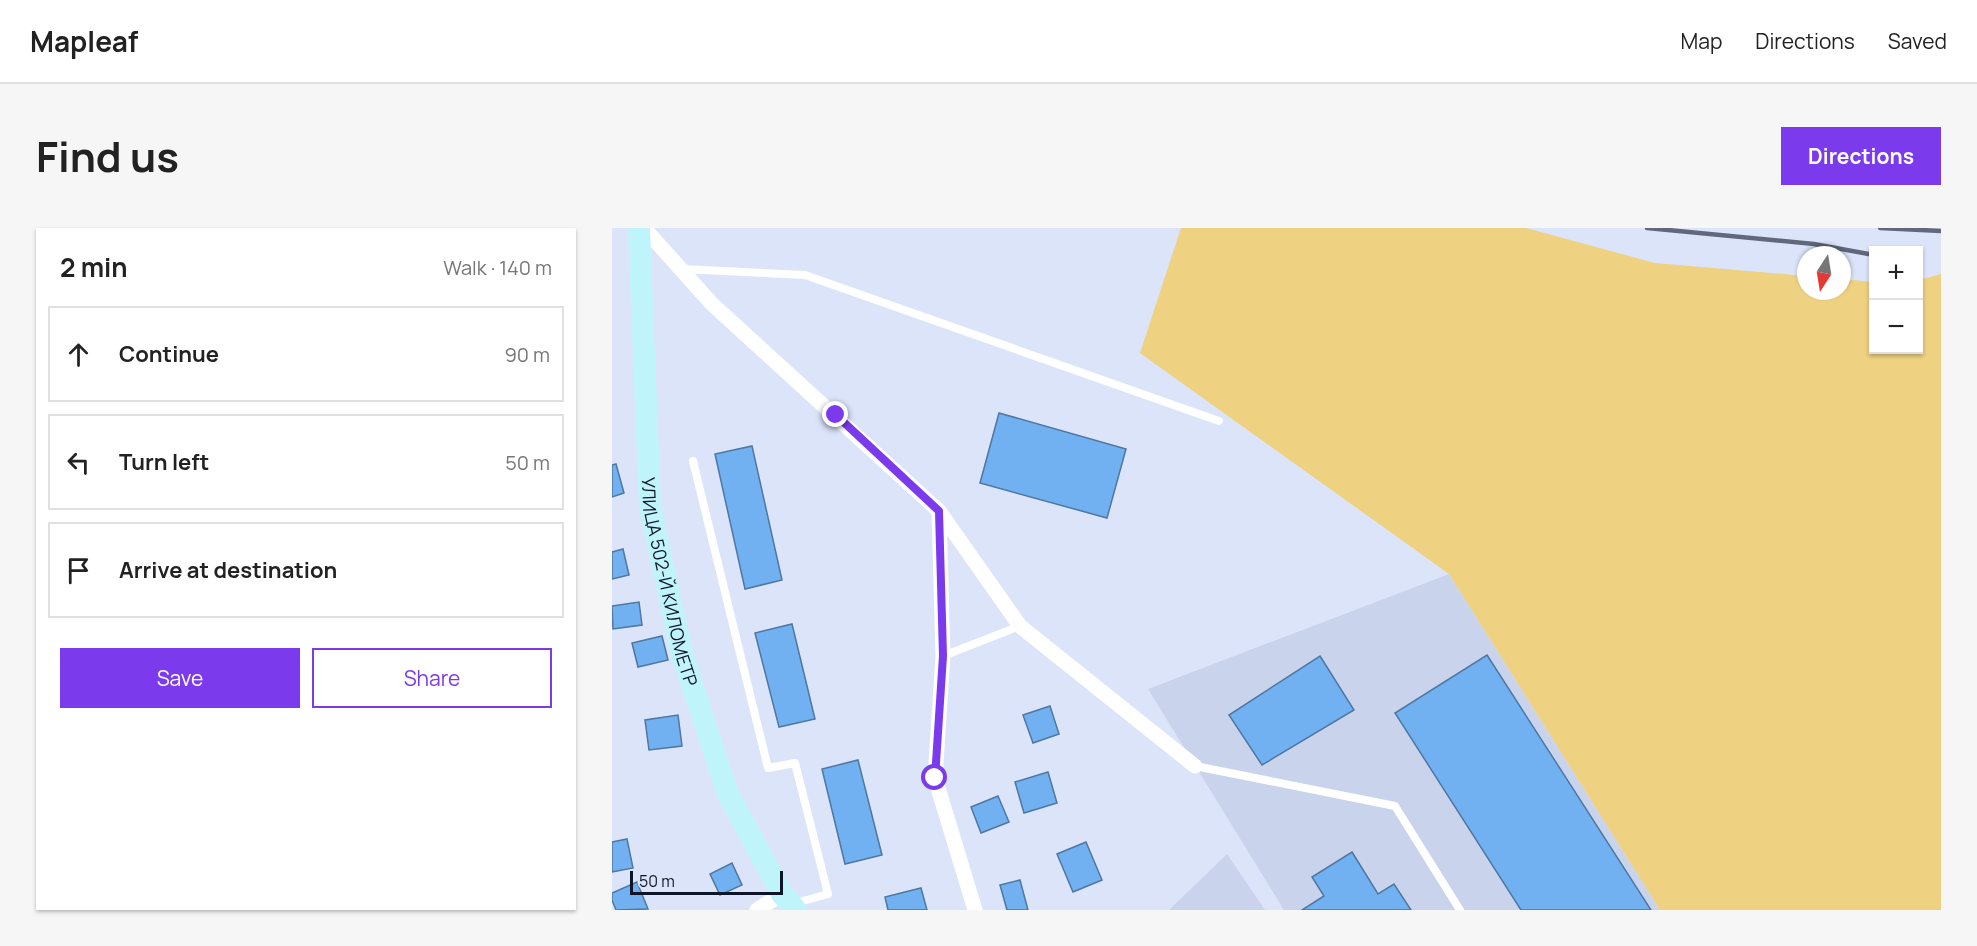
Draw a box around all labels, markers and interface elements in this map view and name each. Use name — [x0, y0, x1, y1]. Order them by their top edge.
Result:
text: Mapleaf — [30, 22, 138, 60]
text: Map — [1681, 27, 1722, 55]
text: Directions — [1755, 27, 1855, 55]
text: Saved — [1888, 27, 1947, 55]
text: Find us — [36, 127, 179, 185]
button: Directions — [1781, 127, 1941, 185]
north arrow — [1797, 246, 1851, 300]
map controls — [1869, 246, 1923, 354]
button: + — [1869, 246, 1923, 300]
text: 2 min — [60, 249, 128, 285]
text: Walk · 140 m — [443, 254, 552, 281]
button: − — [1869, 300, 1923, 354]
icon: ahead — [62, 338, 95, 371]
text: Continue — [119, 339, 219, 369]
text: 90 m — [504, 341, 550, 368]
route end — [822, 401, 848, 427]
icon: left — [62, 446, 95, 479]
text: Turn left — [119, 447, 209, 477]
text: 50 m — [505, 449, 550, 476]
street label: УЛИЦА 502-Й КИЛОМЕТР — [637, 477, 704, 689]
icon: arrive — [62, 554, 95, 587]
text: Arrive at destination — [119, 555, 337, 585]
button: Save — [60, 648, 300, 708]
button: Share — [312, 648, 552, 708]
route start — [921, 764, 947, 790]
scale bar — [630, 868, 783, 896]
text: 50 m — [639, 870, 675, 892]

